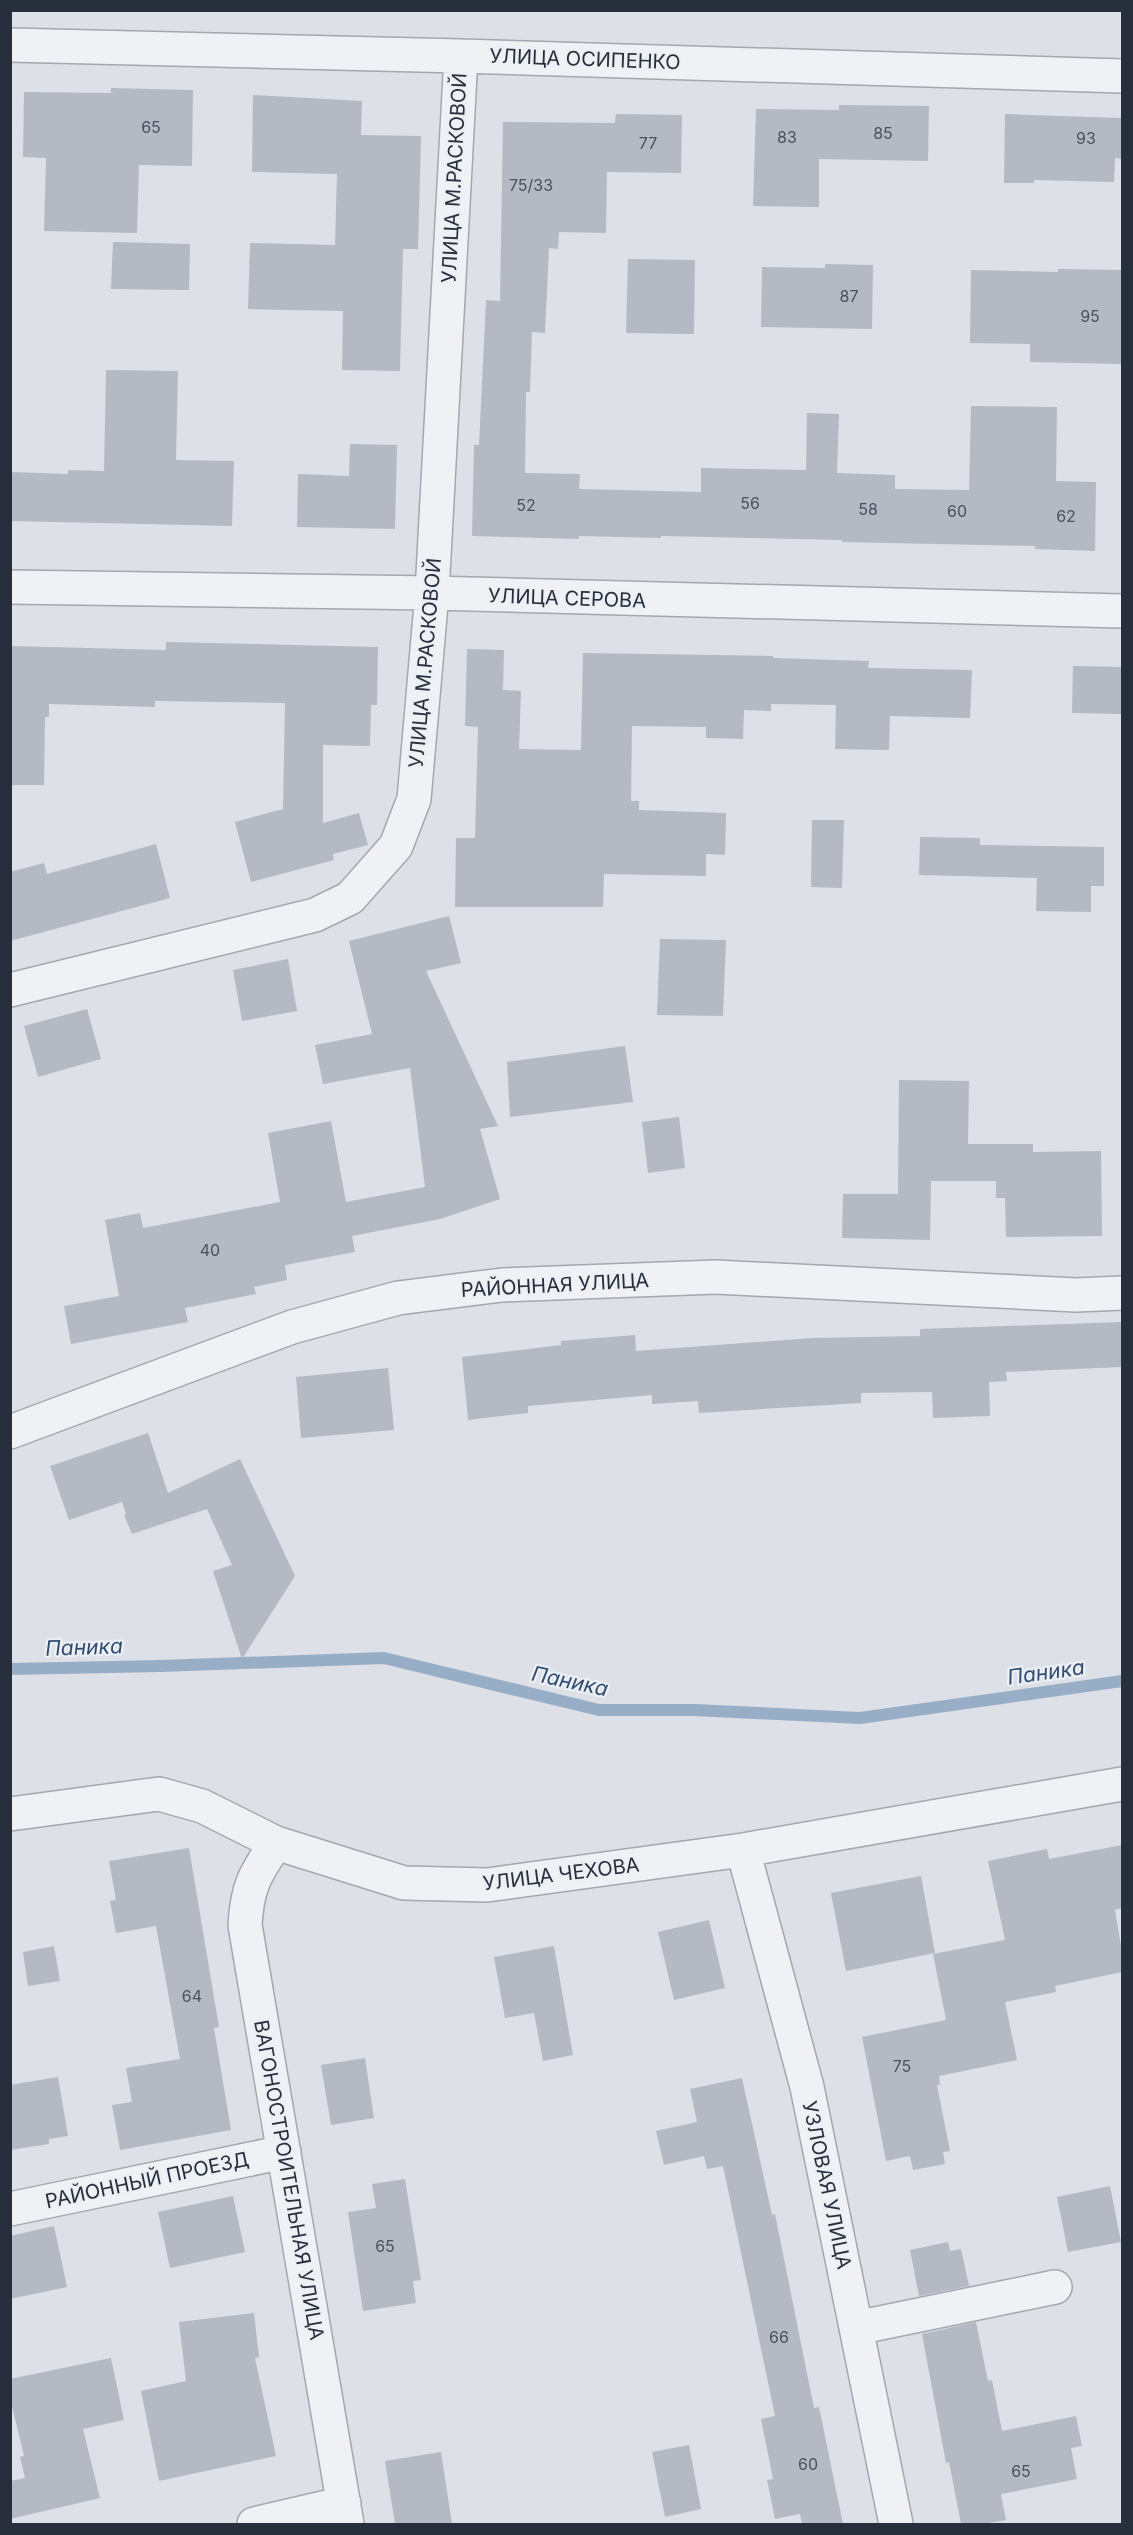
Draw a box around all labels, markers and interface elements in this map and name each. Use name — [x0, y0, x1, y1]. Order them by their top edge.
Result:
street label: УЛИЦА ОСИПЕНКО — [489, 44, 681, 74]
street label: УЛИЦА М.РАСКОВОЙ — [436, 72, 471, 284]
house number: 65 — [141, 117, 161, 137]
house number: 85 — [873, 123, 893, 143]
house number: 83 — [777, 127, 797, 147]
house number: 93 — [1076, 128, 1096, 148]
house number: 77 — [639, 133, 657, 153]
house number: 75/33 — [509, 175, 553, 195]
house number: 87 — [840, 286, 858, 306]
house number: 95 — [1080, 306, 1100, 326]
house number: 56 — [740, 493, 760, 513]
house number: 52 — [516, 495, 536, 515]
house number: 58 — [858, 499, 878, 519]
house number: 60 — [947, 501, 967, 521]
house number: 62 — [1056, 506, 1076, 526]
street label: УЛИЦА М.РАСКОВОЙ — [403, 557, 446, 769]
street label: УЛИЦА СЕРОВА — [488, 583, 647, 613]
house number: 40 — [200, 1240, 220, 1260]
street label: РАЙОННАЯ УЛИЦА — [460, 1267, 650, 1302]
water label: Паника — [45, 1633, 123, 1661]
water label: Паника — [1006, 1654, 1086, 1690]
water label: Паника — [529, 1661, 611, 1701]
street label: УЛИЦА ЧЕХОВА — [481, 1852, 641, 1896]
house number: 64 — [182, 1986, 202, 2006]
street label: ВАГОНОСТРОИТЕЛЬНАЯ УЛИЦА — [249, 2018, 329, 2342]
house number: 75 — [893, 2056, 911, 2076]
street label: УЗЛОВАЯ УЛИЦА — [797, 2099, 857, 2271]
street label: РАЙОННЫЙ ПРОЕЗД — [43, 2146, 251, 2213]
house number: 65 — [375, 2236, 395, 2256]
house number: 66 — [769, 2327, 789, 2347]
house number: 60 — [798, 2454, 818, 2474]
house number: 65 — [1011, 2461, 1031, 2481]

